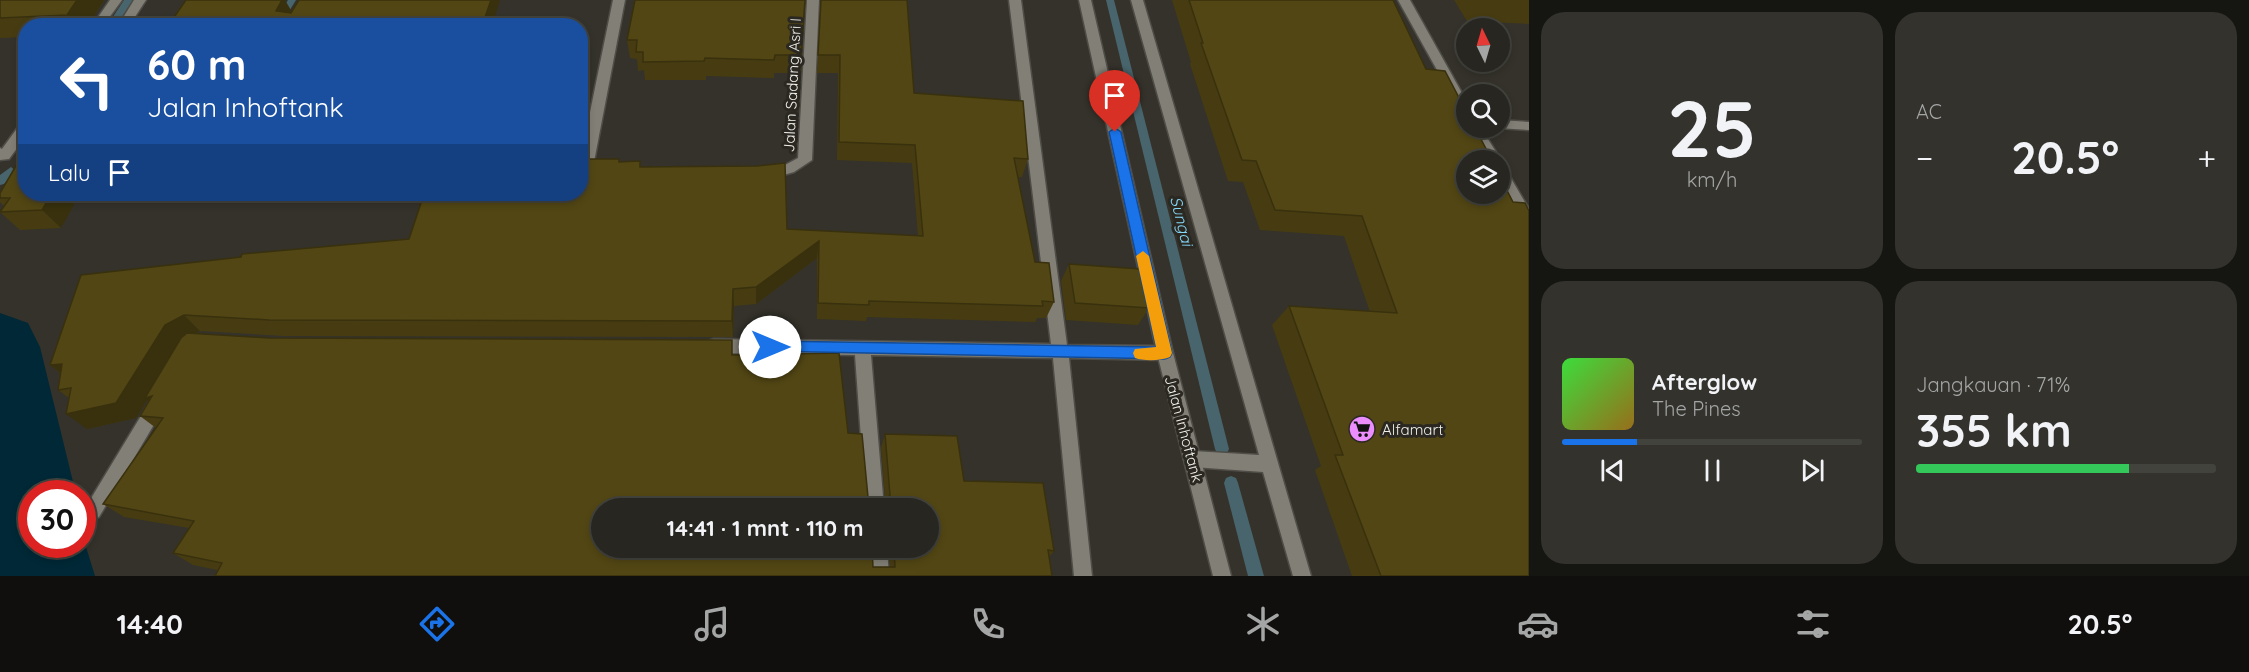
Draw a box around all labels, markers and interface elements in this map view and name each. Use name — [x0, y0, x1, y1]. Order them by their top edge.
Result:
street label: Jalan Sadang Asri I — [779, 17, 805, 153]
north arrow — [1456, 18, 1510, 72]
map controls — [1456, 18, 1510, 204]
text: 60 m — [147, 38, 247, 91]
icon: left — [48, 42, 126, 120]
pin — [1089, 70, 1140, 132]
icon: arrive — [1098, 79, 1131, 112]
text: 25 — [1667, 79, 1757, 177]
button: search — [1456, 84, 1510, 138]
text: Jalan Inhoftank — [147, 90, 344, 124]
text: AC — [1916, 99, 1942, 124]
text: 20.5° — [2011, 129, 2119, 185]
text: − — [1916, 137, 1933, 178]
text: + — [2197, 137, 2216, 178]
button: layers — [1456, 150, 1510, 204]
icon: arrive — [103, 156, 136, 189]
text: Lalu — [48, 159, 91, 187]
text: km/h — [1687, 167, 1737, 192]
water label: Sungai — [1166, 194, 1198, 249]
position arrow — [738, 315, 802, 379]
text: Afterglow — [1652, 368, 1757, 396]
text: Jangkauan · 71% — [1916, 372, 2070, 397]
street label: Jalan Inhoftank — [1161, 374, 1207, 484]
text: The Pines — [1652, 396, 1741, 421]
text: 355 km — [1916, 402, 2072, 458]
supermarket icon: Alfamart — [1347, 414, 1377, 444]
place label: Alfamart — [1382, 420, 1443, 439]
icon: previous — [1596, 454, 1629, 487]
icon: pause — [1696, 454, 1729, 487]
icon: next — [1796, 454, 1829, 487]
speed limit sign: 30 — [18, 480, 96, 558]
text: 14:41 · 1 mnt · 110 m — [667, 514, 863, 542]
icon: directions — [416, 603, 458, 645]
icon: music — [691, 603, 733, 645]
icon: phone — [967, 603, 1009, 645]
icon: climate — [1242, 603, 1284, 645]
icon: car — [1517, 603, 1559, 645]
icon: filters — [1792, 603, 1834, 645]
text: 14:40 — [117, 607, 183, 641]
text: 20.5° — [2067, 607, 2132, 641]

